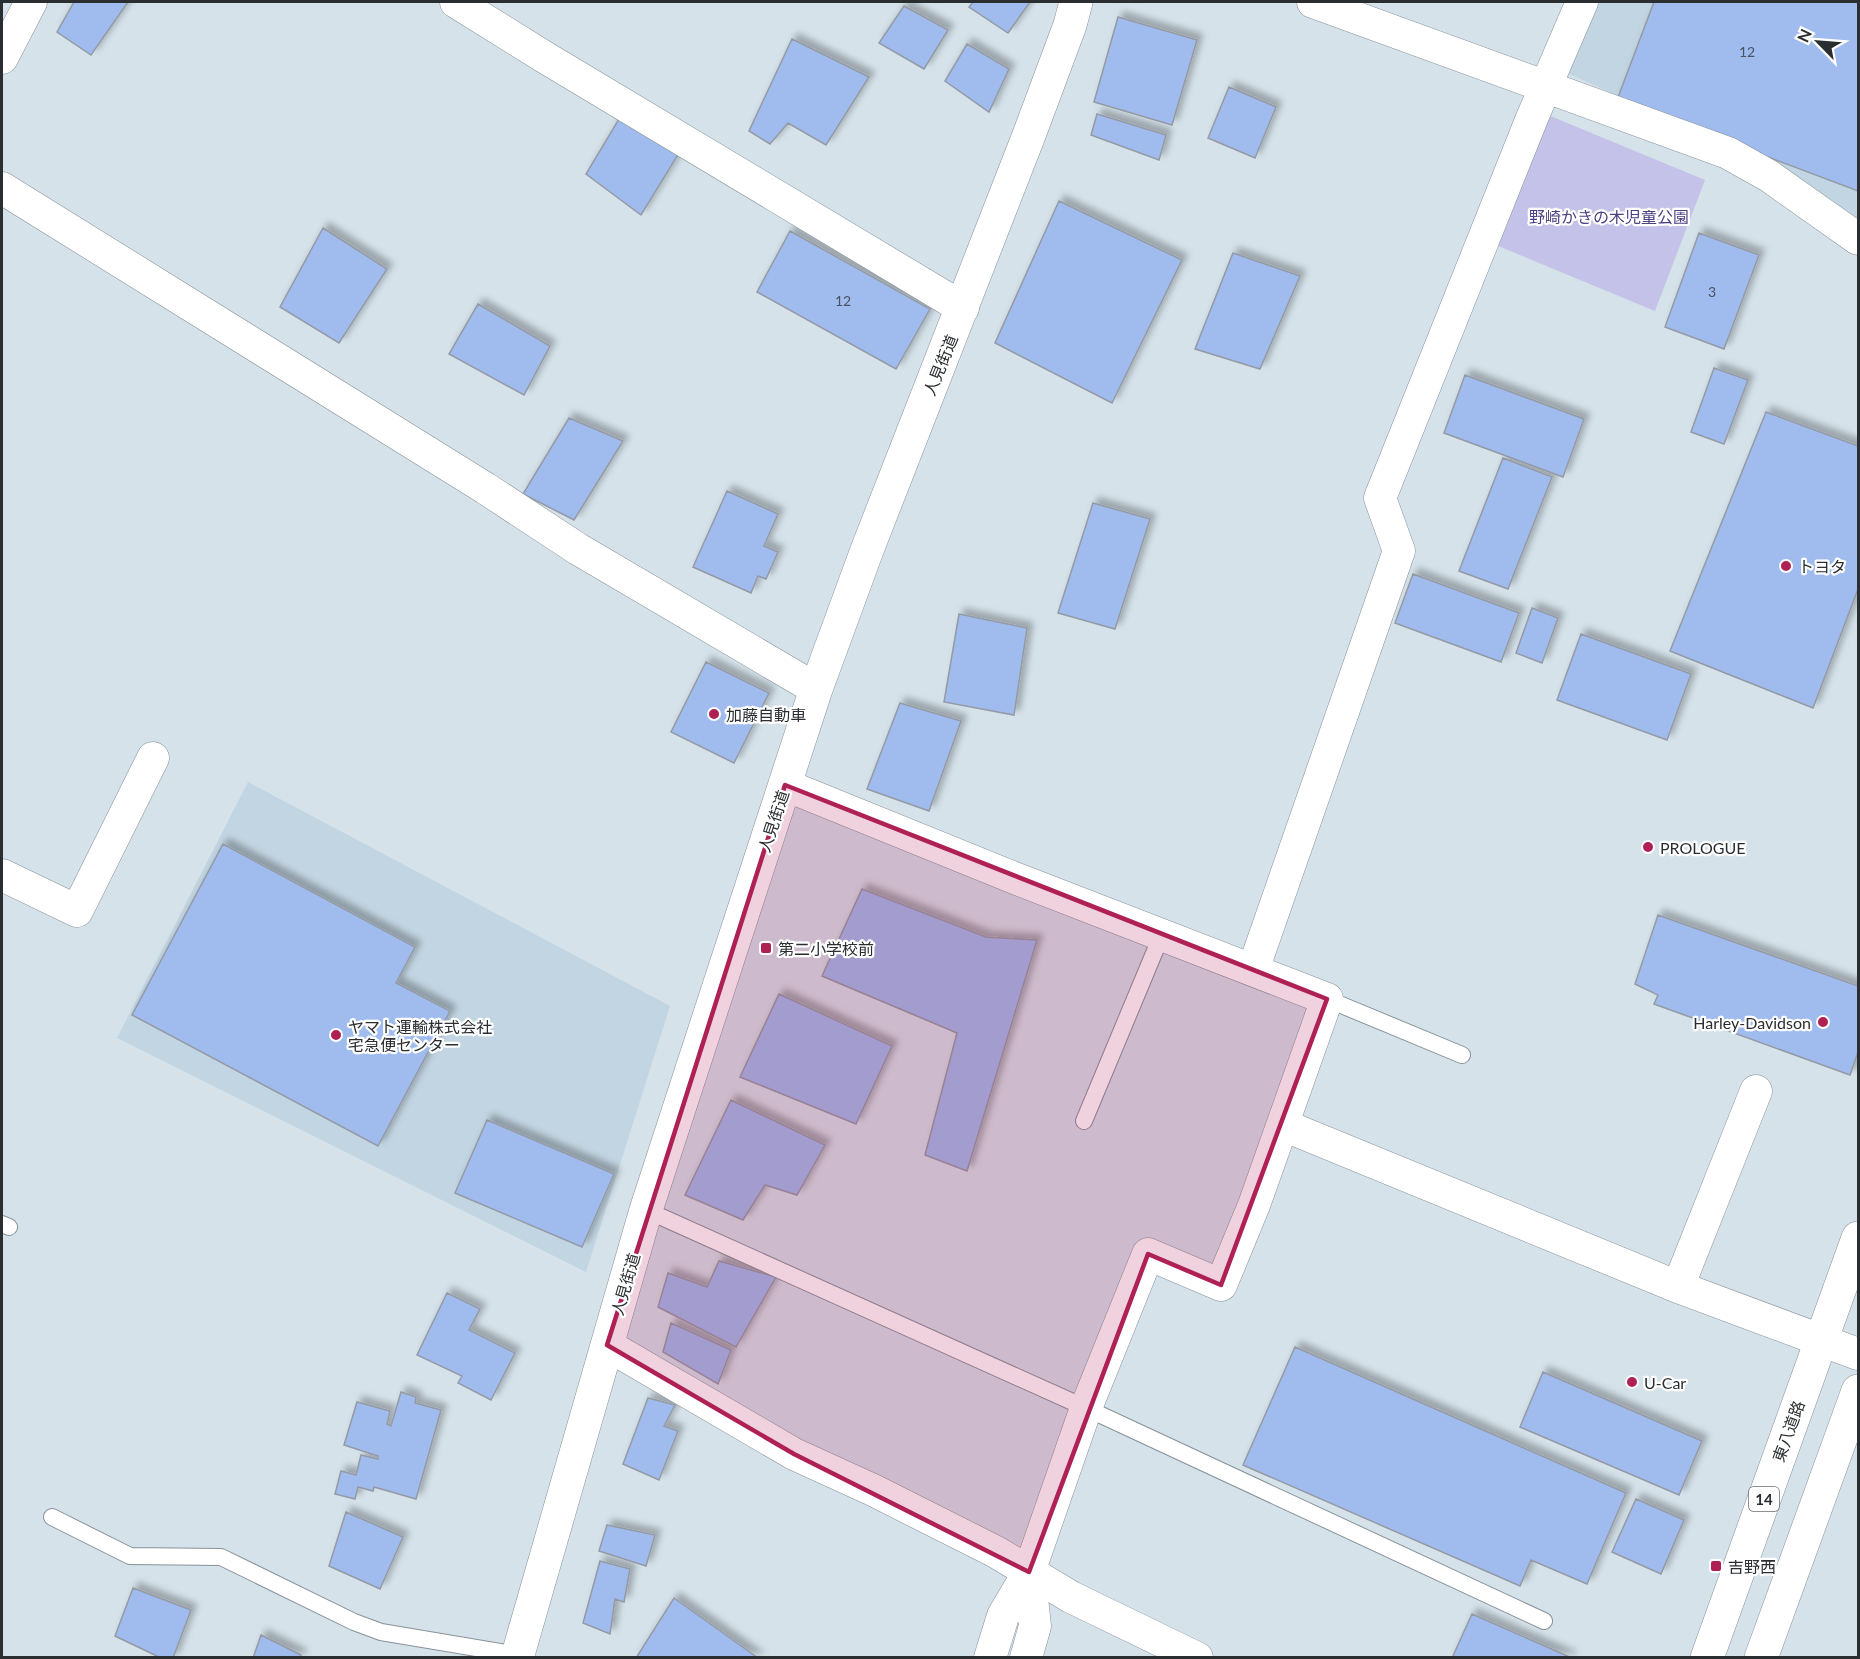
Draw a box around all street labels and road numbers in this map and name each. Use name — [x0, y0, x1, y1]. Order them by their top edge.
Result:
street label: 人見街道 — [919, 332, 961, 398]
street label: 人見街道 — [754, 788, 792, 854]
street label: 人見街道 — [607, 1251, 643, 1317]
street label: 東八道路 — [1768, 1398, 1808, 1464]
road number: 14 — [1749, 1487, 1779, 1511]

